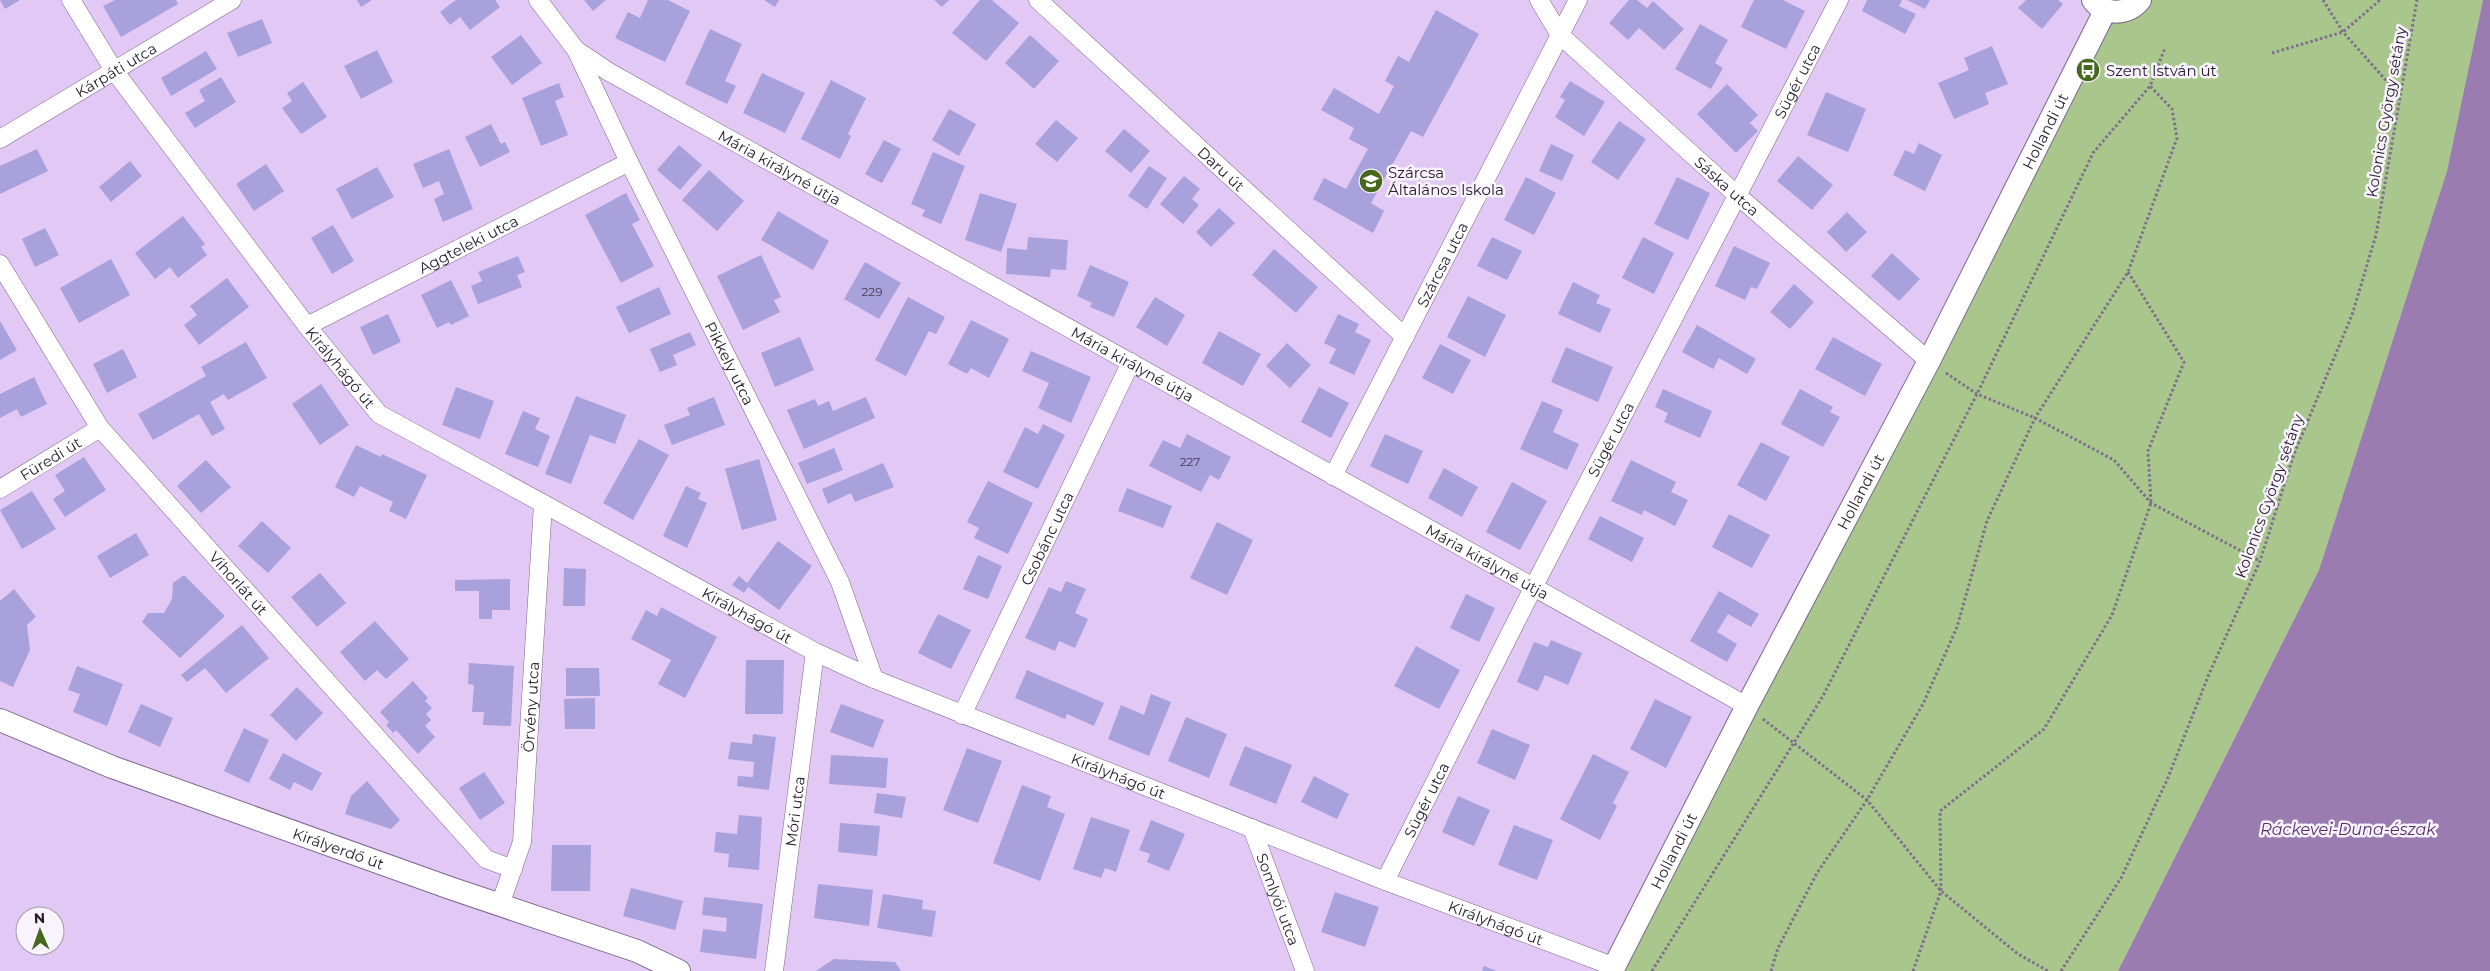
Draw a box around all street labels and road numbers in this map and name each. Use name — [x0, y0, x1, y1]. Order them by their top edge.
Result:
street label: Kolonics György sétány — [2362, 24, 2411, 199]
street label: Kárpáti utca — [72, 38, 160, 101]
street label: Sügér utca — [1770, 40, 1824, 122]
street label: Hollandi út — [2018, 90, 2072, 172]
street label: Mária királyné útja — [715, 125, 845, 209]
street label: Daru út — [1194, 142, 1249, 195]
street label: Sáska utca — [1691, 152, 1763, 220]
street label: Aggteleki utca — [415, 211, 521, 277]
street label: Szárcsa utca — [1412, 219, 1472, 310]
street label: Pikkely utca — [701, 318, 759, 408]
street label: Mária királyné útja — [1068, 322, 1197, 406]
street label: Királyhágó út — [302, 323, 380, 412]
street label: Sügér utca — [1583, 399, 1638, 480]
street label: Kolonics György sétány — [2230, 411, 2308, 581]
street label: Füredi út — [16, 432, 85, 484]
street label: Hollandi út — [1832, 450, 1888, 533]
street label: Csobánc utca — [1016, 488, 1077, 588]
street label: Mária királyné útja — [1423, 520, 1552, 603]
street label: Vihorlát út — [205, 547, 272, 619]
street label: Királyhágó út — [699, 583, 796, 647]
street label: Örvény utca — [518, 661, 543, 753]
street label: Királyhágó út — [1069, 748, 1168, 803]
street label: Sügér utca — [1399, 759, 1453, 841]
street label: Móri utca — [781, 775, 808, 848]
street label: Hollandi út — [1646, 809, 1701, 892]
street label: Királyerdő út — [290, 823, 387, 873]
street label: Somlyói utca — [1253, 850, 1304, 948]
street label: Királyhágó út — [1446, 896, 1546, 949]

